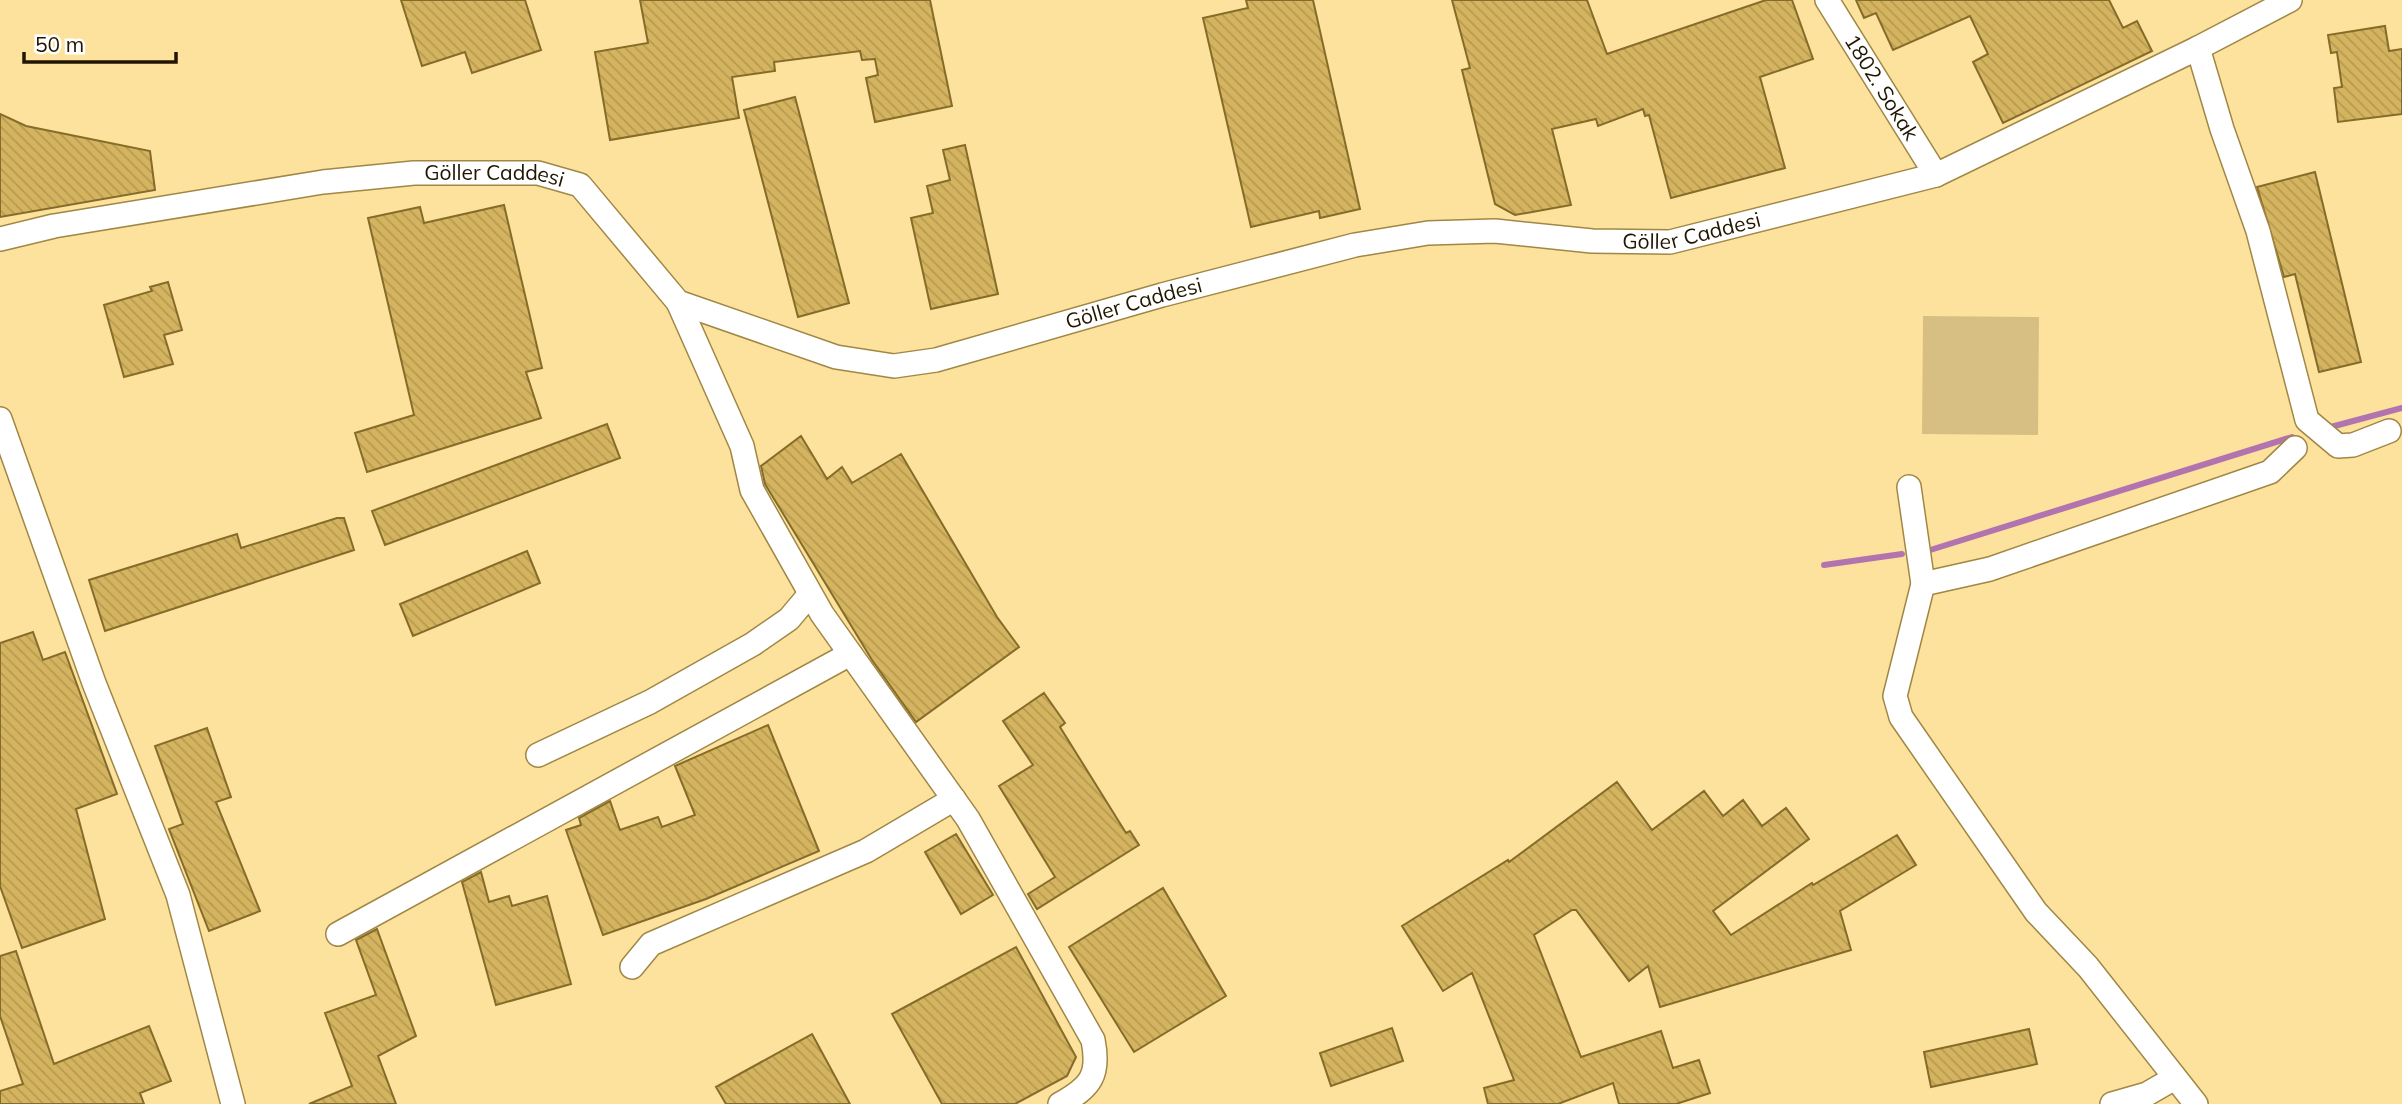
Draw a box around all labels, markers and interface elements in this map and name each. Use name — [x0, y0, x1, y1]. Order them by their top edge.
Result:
scale bar — [24, 21, 177, 65]
street label: 1802. Sokak — [1840, 29, 1925, 145]
text: 50 m — [35, 31, 84, 57]
street label: Göller Caddesi — [424, 159, 568, 192]
street label: Göller Caddesi — [1622, 206, 1763, 254]
street label: Göller Caddesi — [1062, 271, 1205, 334]

